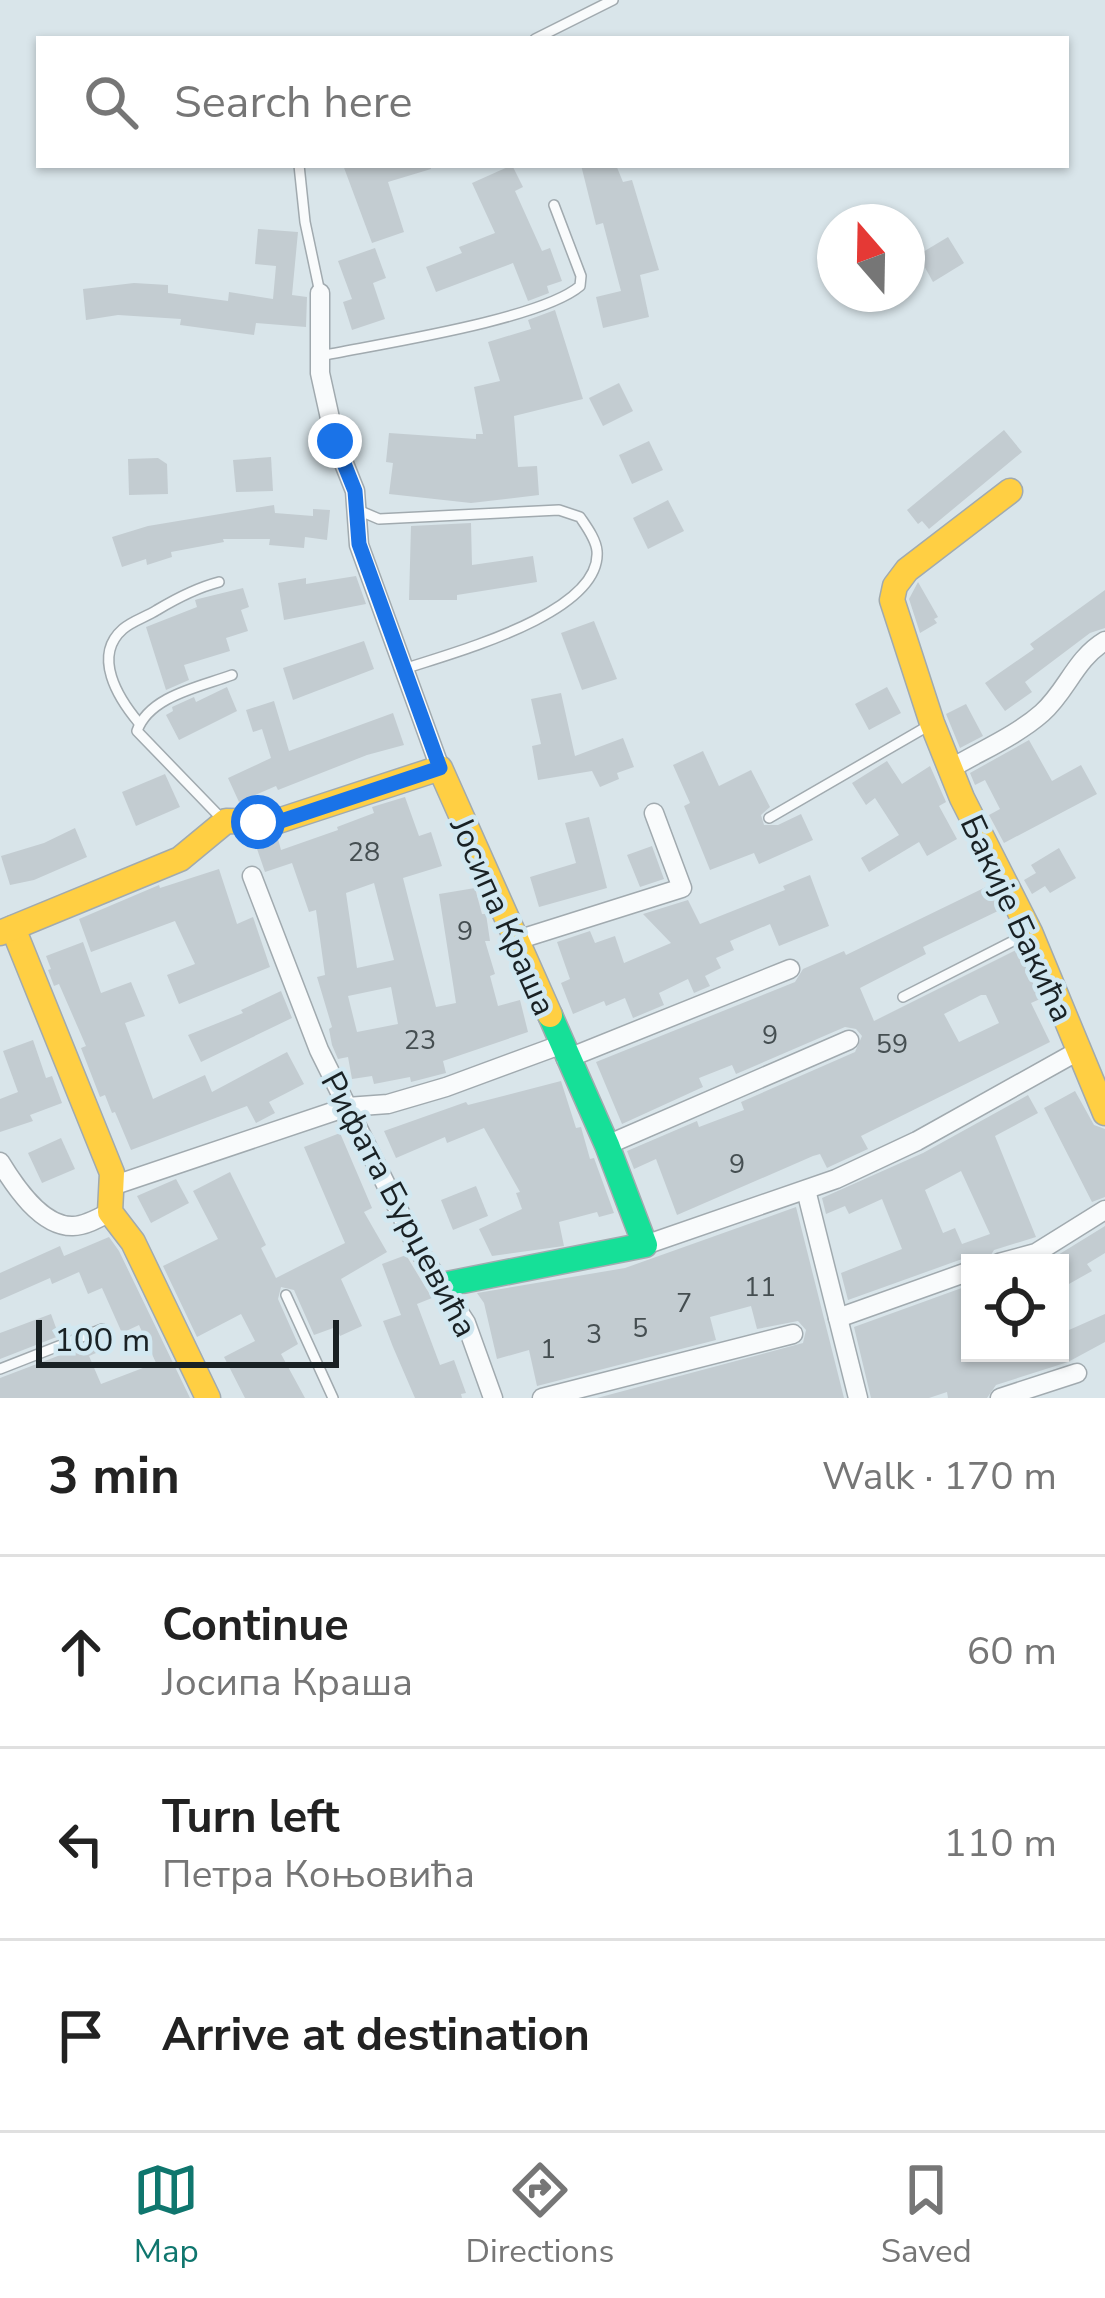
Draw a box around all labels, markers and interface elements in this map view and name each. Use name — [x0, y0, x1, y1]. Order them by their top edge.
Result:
search box — [36, 36, 1069, 168]
icon: search — [78, 69, 144, 135]
text: Search here — [174, 72, 413, 133]
north arrow — [817, 204, 925, 312]
route end — [308, 414, 362, 468]
route start — [231, 795, 285, 849]
street label: Бакије Бакића — [949, 808, 1084, 1030]
street label: Јосипа Краша — [438, 809, 566, 1023]
house number: 28 — [348, 834, 380, 871]
house number: 9 — [457, 913, 473, 950]
house number: 9 — [762, 1017, 778, 1054]
house number: 23 — [404, 1022, 436, 1059]
house number: 59 — [876, 1026, 908, 1063]
street label: Рифата Бурџевића — [310, 1064, 488, 1345]
house number: 9 — [729, 1146, 745, 1183]
map controls — [961, 1254, 1069, 1362]
button: locate — [961, 1254, 1069, 1362]
house number: 11 — [744, 1269, 776, 1306]
house number: 7 — [676, 1285, 692, 1322]
house number: 5 — [632, 1310, 648, 1347]
scale bar — [36, 1314, 339, 1367]
house number: 3 — [586, 1316, 602, 1353]
text: 100 m — [54, 1318, 150, 1363]
house number: 1 — [540, 1331, 556, 1368]
text: 3 min — [48, 1441, 180, 1511]
text: Walk · 170 m — [822, 1450, 1057, 1503]
text: Continue — [162, 1595, 349, 1656]
icon: ahead — [48, 1619, 114, 1685]
text: 60 m — [967, 1625, 1057, 1678]
text: Јосипа Краша — [162, 1656, 413, 1709]
text: Turn left — [162, 1787, 340, 1848]
icon: left — [48, 1811, 114, 1877]
text: 110 m — [943, 1817, 1057, 1870]
text: Петра Коњовића — [162, 1848, 475, 1901]
icon: arrive — [48, 2003, 114, 2069]
text: Arrive at destination — [162, 2005, 590, 2066]
tab: Map — [133, 2157, 199, 2274]
tab: Directions — [466, 2157, 614, 2274]
tab: Saved — [881, 2157, 972, 2274]

